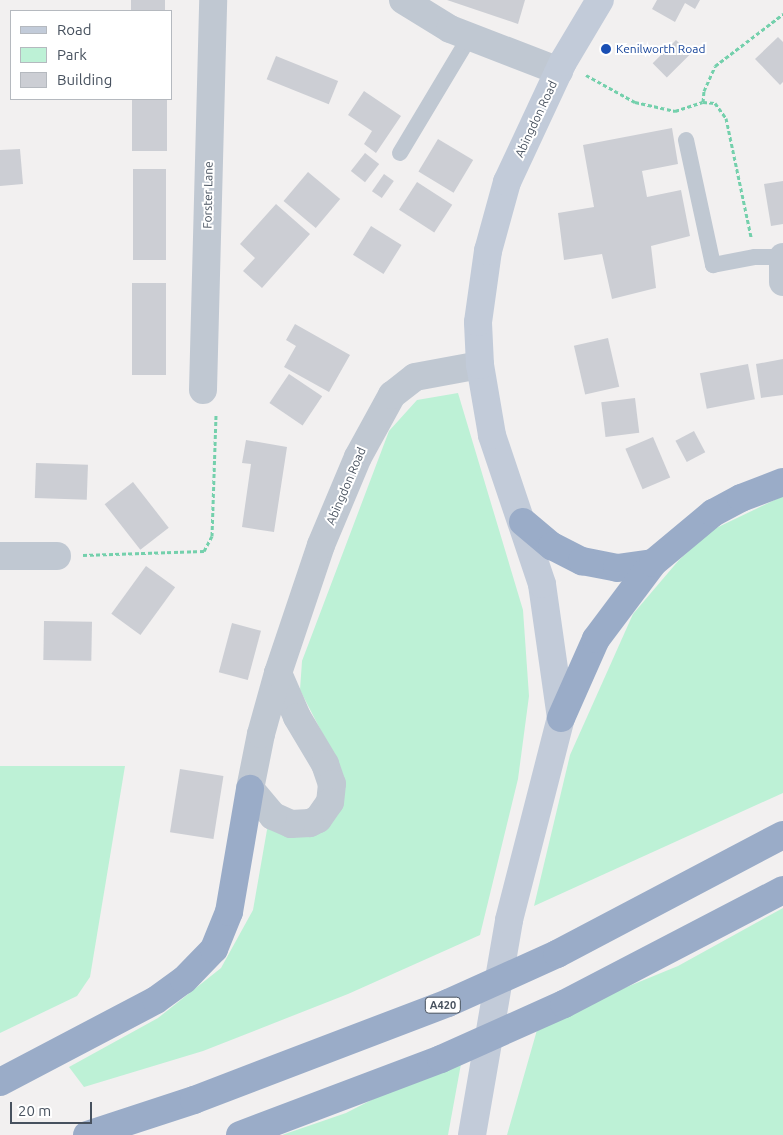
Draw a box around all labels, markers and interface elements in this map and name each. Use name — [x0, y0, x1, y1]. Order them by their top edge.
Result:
legend — [10, 10, 172, 100]
text: Road — [57, 21, 92, 38]
place label: Kenilworth Road — [616, 42, 706, 56]
marker: Kenilworth Road — [600, 43, 612, 55]
text: Park — [57, 46, 87, 63]
text: Building — [57, 71, 112, 88]
street label: Abingdon Road — [512, 78, 560, 160]
street label: Forster Lane — [200, 161, 216, 229]
street label: Abingdon Road — [323, 445, 369, 527]
road number: A420 — [424, 996, 462, 1014]
scale bar — [12, 1092, 95, 1124]
text: 20 m — [18, 1102, 51, 1119]

